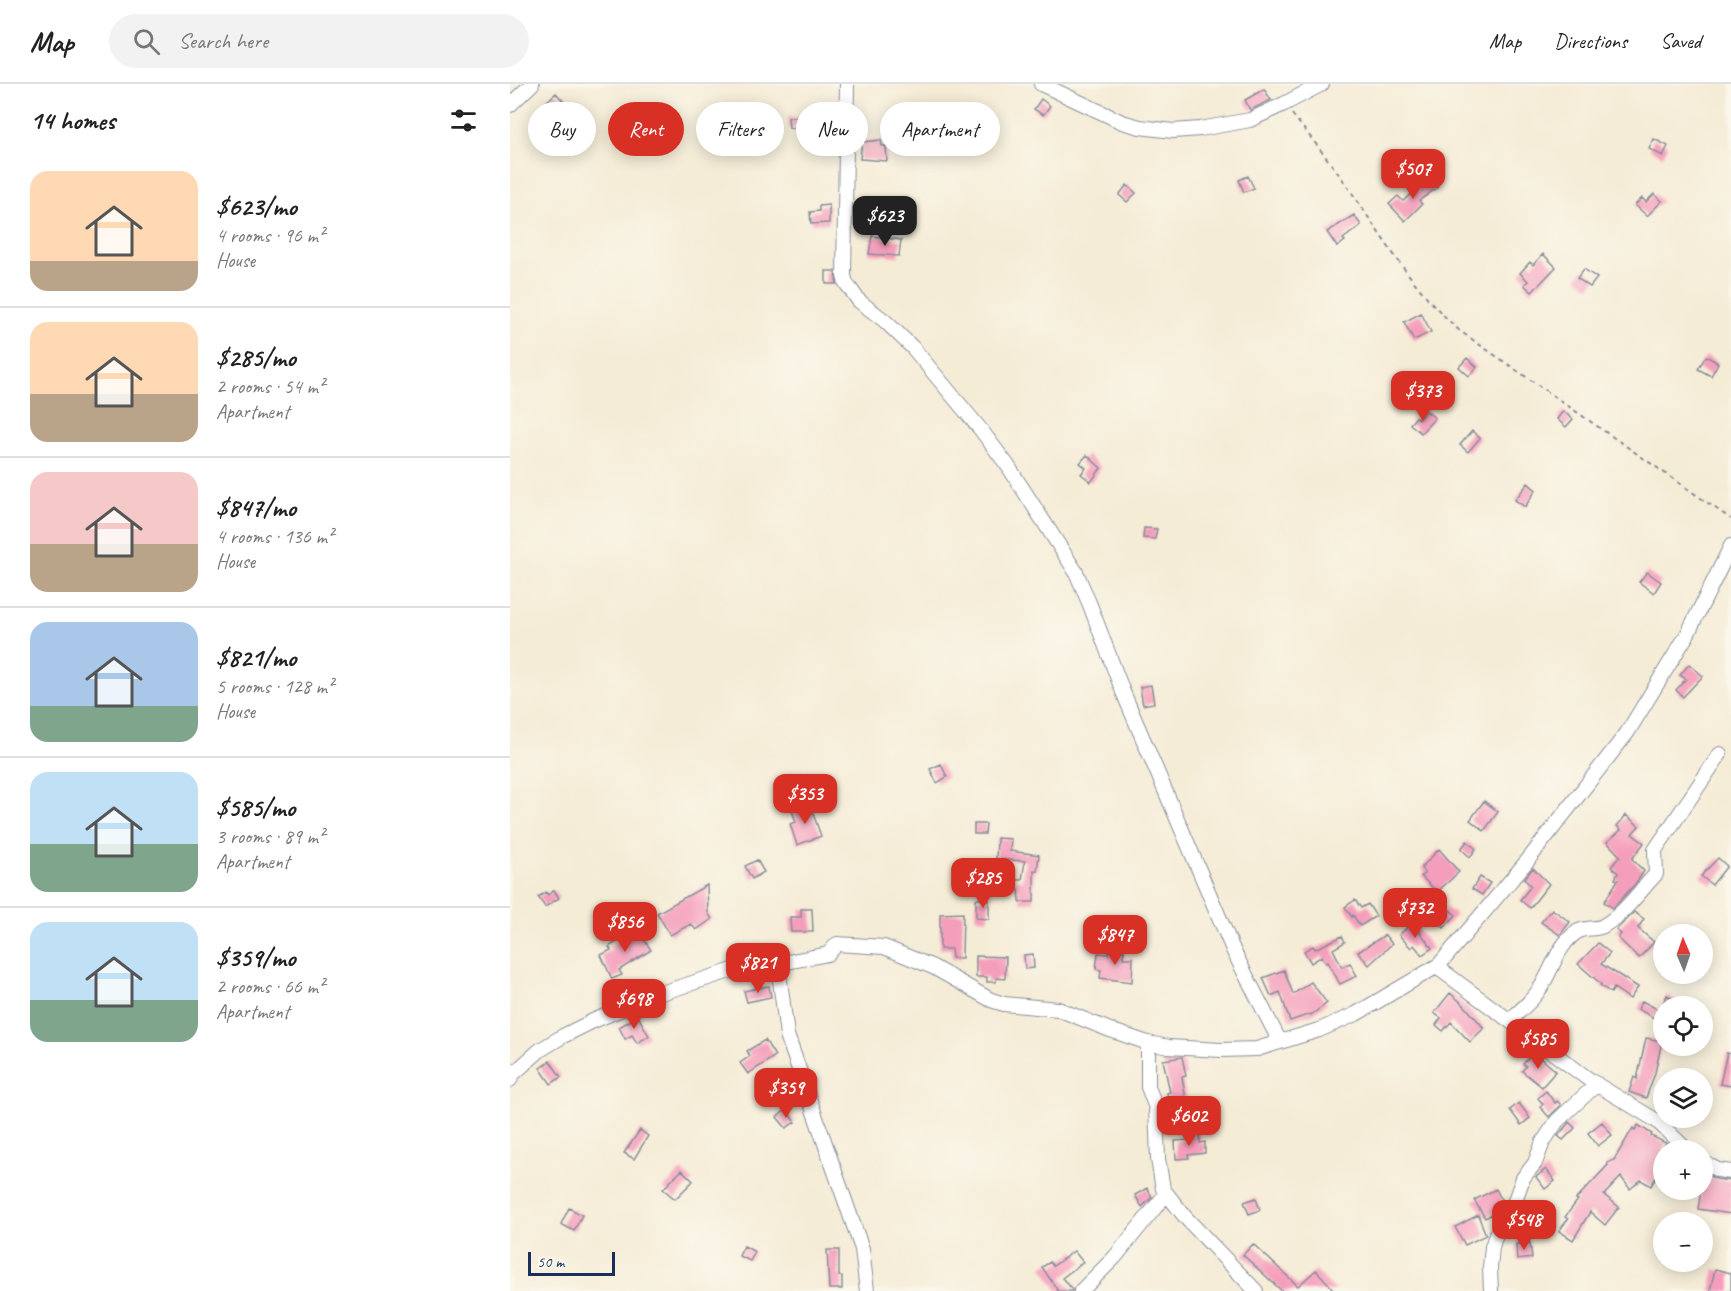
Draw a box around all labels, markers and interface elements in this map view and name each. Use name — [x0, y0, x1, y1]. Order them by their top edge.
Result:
search box — [109, 14, 529, 68]
text: Map — [30, 24, 73, 59]
icon: search — [130, 25, 163, 58]
text: Search here — [178, 27, 268, 55]
text: Map — [1489, 28, 1521, 54]
text: Directions — [1554, 28, 1627, 54]
text: Saved — [1660, 28, 1701, 54]
chip: Buy — [528, 102, 596, 156]
chip: Rent — [608, 102, 684, 156]
chip: Filters — [696, 102, 784, 156]
chip: New — [796, 102, 868, 156]
chip: Apartment — [880, 102, 1000, 156]
text: 14 homes — [30, 104, 115, 137]
icon: filters — [447, 104, 480, 137]
pin: $507 — [1377, 149, 1449, 200]
text: $507 — [1395, 156, 1431, 181]
text: $623/mo — [216, 190, 297, 223]
icon: home — [78, 195, 150, 267]
pin: $623 — [849, 196, 921, 247]
text: $623 — [867, 203, 903, 228]
text: 4 rooms · 96 m² — [216, 223, 324, 248]
text: House — [216, 248, 255, 273]
text: $285/mo — [216, 341, 296, 374]
icon: home — [78, 346, 150, 418]
pin: $373 — [1387, 371, 1459, 422]
text: 2 rooms · 54 m² — [216, 374, 324, 399]
text: $373 — [1405, 378, 1441, 403]
text: Apartment — [216, 399, 289, 424]
text: $847/mo — [216, 491, 296, 524]
icon: home — [78, 496, 150, 568]
text: 4 rooms · 136 m² — [216, 524, 333, 549]
text: House — [216, 549, 255, 574]
text: $821/mo — [216, 641, 296, 674]
icon: home — [78, 646, 150, 718]
text: 5 rooms · 128 m² — [216, 674, 333, 699]
text: House — [216, 699, 255, 724]
pin: $353 — [769, 774, 841, 825]
text: $353 — [787, 781, 823, 806]
text: $585/mo — [216, 791, 295, 824]
icon: home — [78, 796, 150, 868]
text: 3 rooms · 89 m² — [216, 824, 324, 849]
text: Apartment — [216, 849, 289, 874]
pin: $285 — [947, 858, 1019, 909]
text: $285 — [965, 865, 1001, 890]
pin: $732 — [1379, 888, 1451, 939]
text: $732 — [1397, 895, 1433, 920]
pin: $856 — [589, 902, 661, 953]
text: $856 — [607, 909, 643, 934]
pin: $847 — [1079, 915, 1151, 966]
text: $847 — [1097, 922, 1133, 947]
north arrow — [1653, 924, 1713, 984]
map controls — [1653, 924, 1713, 1272]
text: $359/mo — [216, 941, 295, 974]
pin: $821 — [722, 943, 794, 994]
icon: home — [78, 946, 150, 1018]
text: $821 — [740, 950, 776, 975]
text: 2 rooms · 66 m² — [216, 974, 324, 999]
pin: $698 — [598, 979, 670, 1030]
text: $698 — [616, 986, 652, 1011]
button: locate — [1653, 996, 1713, 1056]
text: Apartment — [216, 999, 289, 1024]
pin: $585 — [1502, 1019, 1574, 1070]
text: $585 — [1520, 1026, 1556, 1051]
pin: $359 — [750, 1068, 822, 1119]
button: layers — [1653, 1068, 1713, 1128]
text: $359 — [768, 1075, 804, 1100]
pin: $602 — [1153, 1096, 1225, 1147]
text: $602 — [1171, 1103, 1207, 1128]
button: + — [1653, 1140, 1713, 1200]
pin: $548 — [1488, 1200, 1560, 1251]
text: $548 — [1506, 1207, 1542, 1232]
button: − — [1653, 1212, 1713, 1272]
scale bar — [528, 1249, 615, 1276]
text: 50 m — [537, 1252, 564, 1272]

